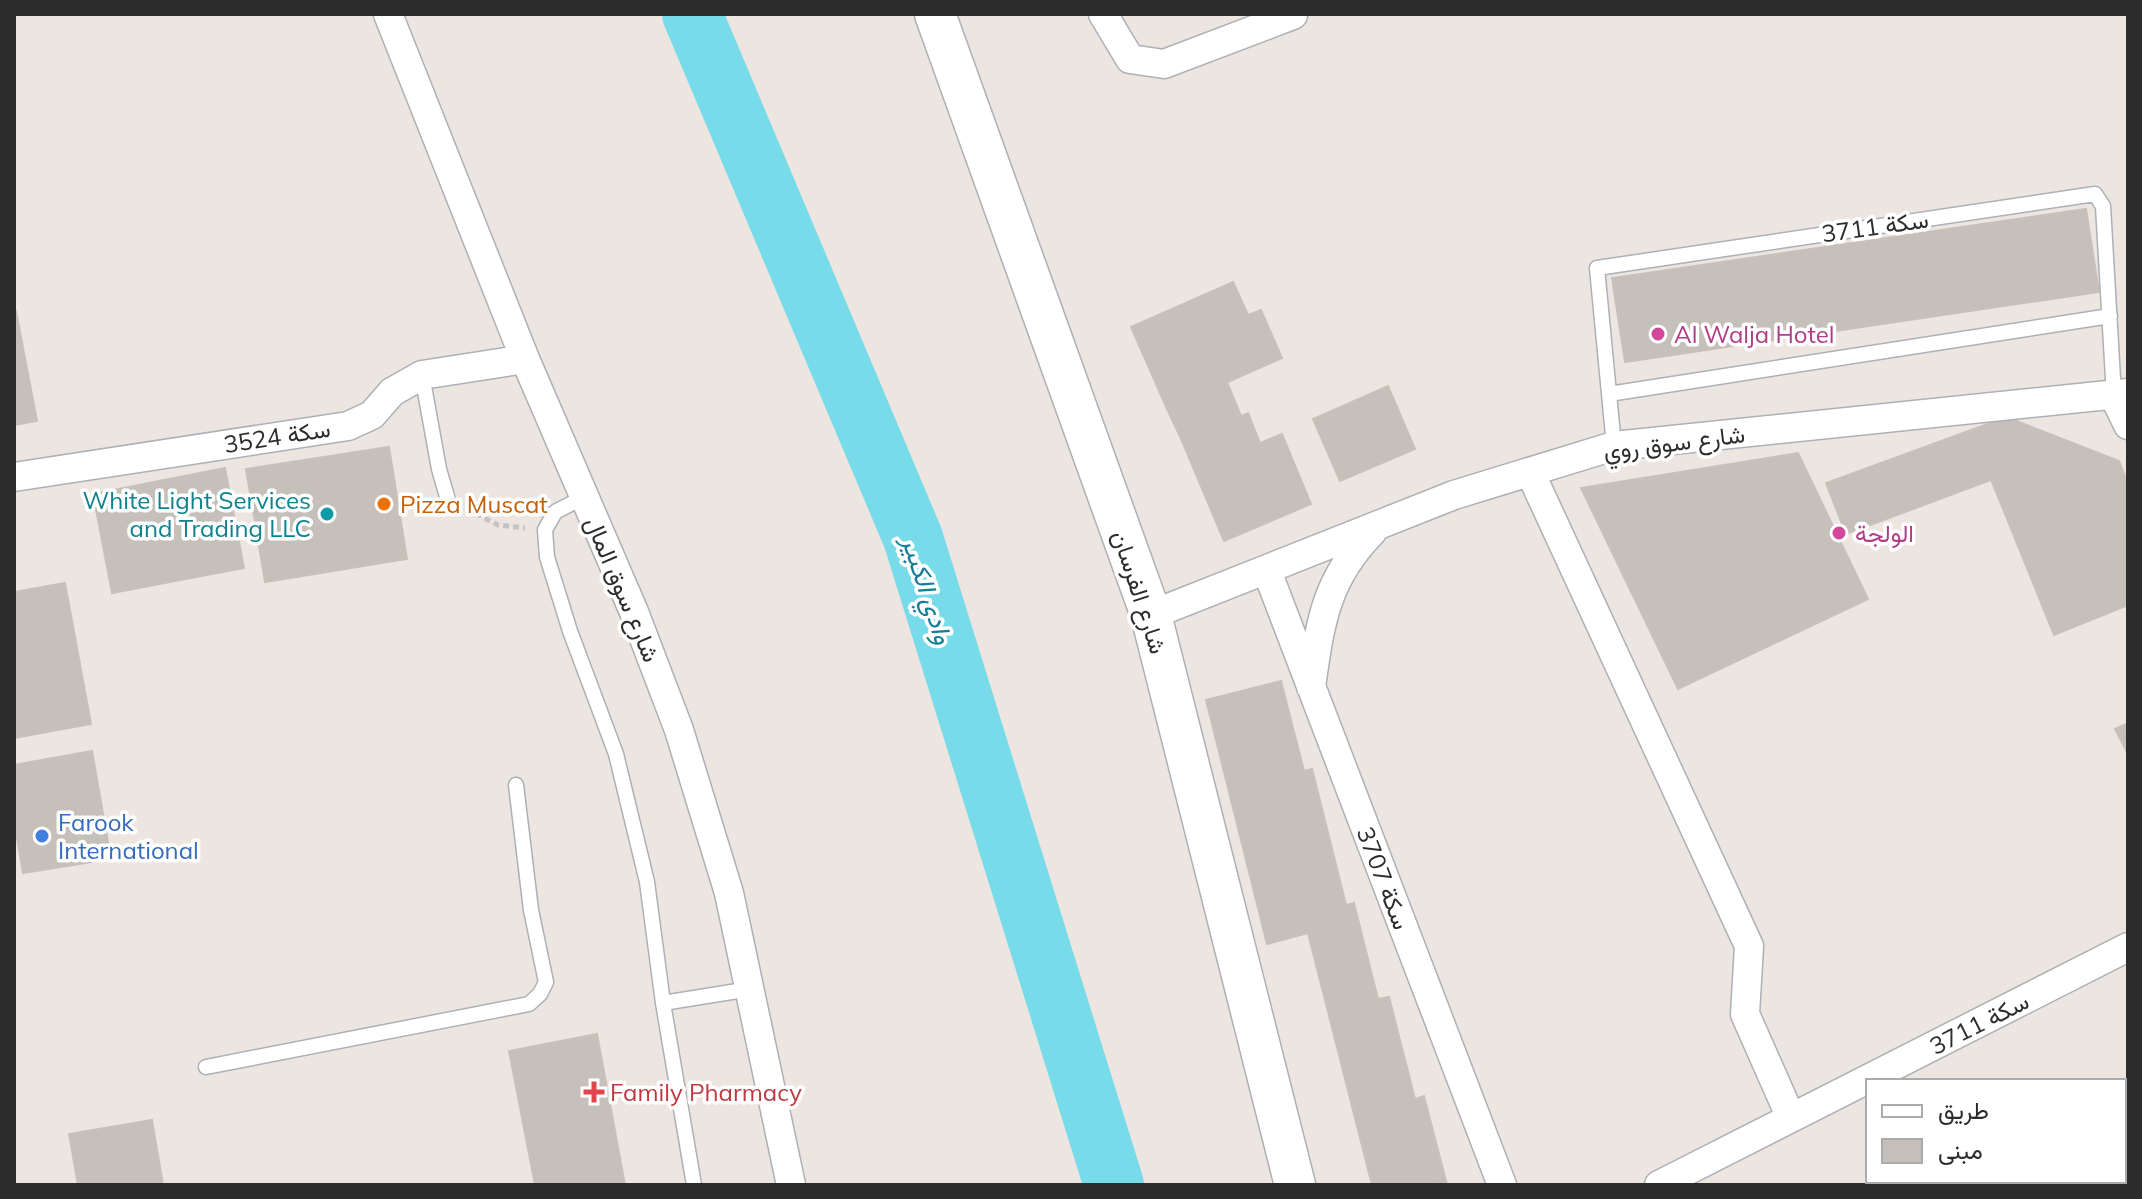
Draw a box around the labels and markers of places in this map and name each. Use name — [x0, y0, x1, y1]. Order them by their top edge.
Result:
place label: Al Walja Hotel — [1674, 319, 1834, 349]
marker: Al Walja Hotel — [1649, 325, 1667, 343]
place label: White Light Services and Trading LLC — [82, 485, 311, 543]
place label: Pizza Muscat — [400, 489, 548, 519]
marker: Pizza Muscat — [375, 495, 393, 513]
marker: White Light Services and Trading LLC — [318, 505, 336, 523]
place label: الولجة — [1855, 518, 1914, 549]
marker: الولجة — [1830, 524, 1848, 542]
place label: Farook International — [58, 807, 199, 865]
marker: Farook International — [33, 827, 51, 845]
place label: Family Pharmacy — [610, 1077, 802, 1107]
marker: Family Pharmacy — [585, 1083, 603, 1101]

